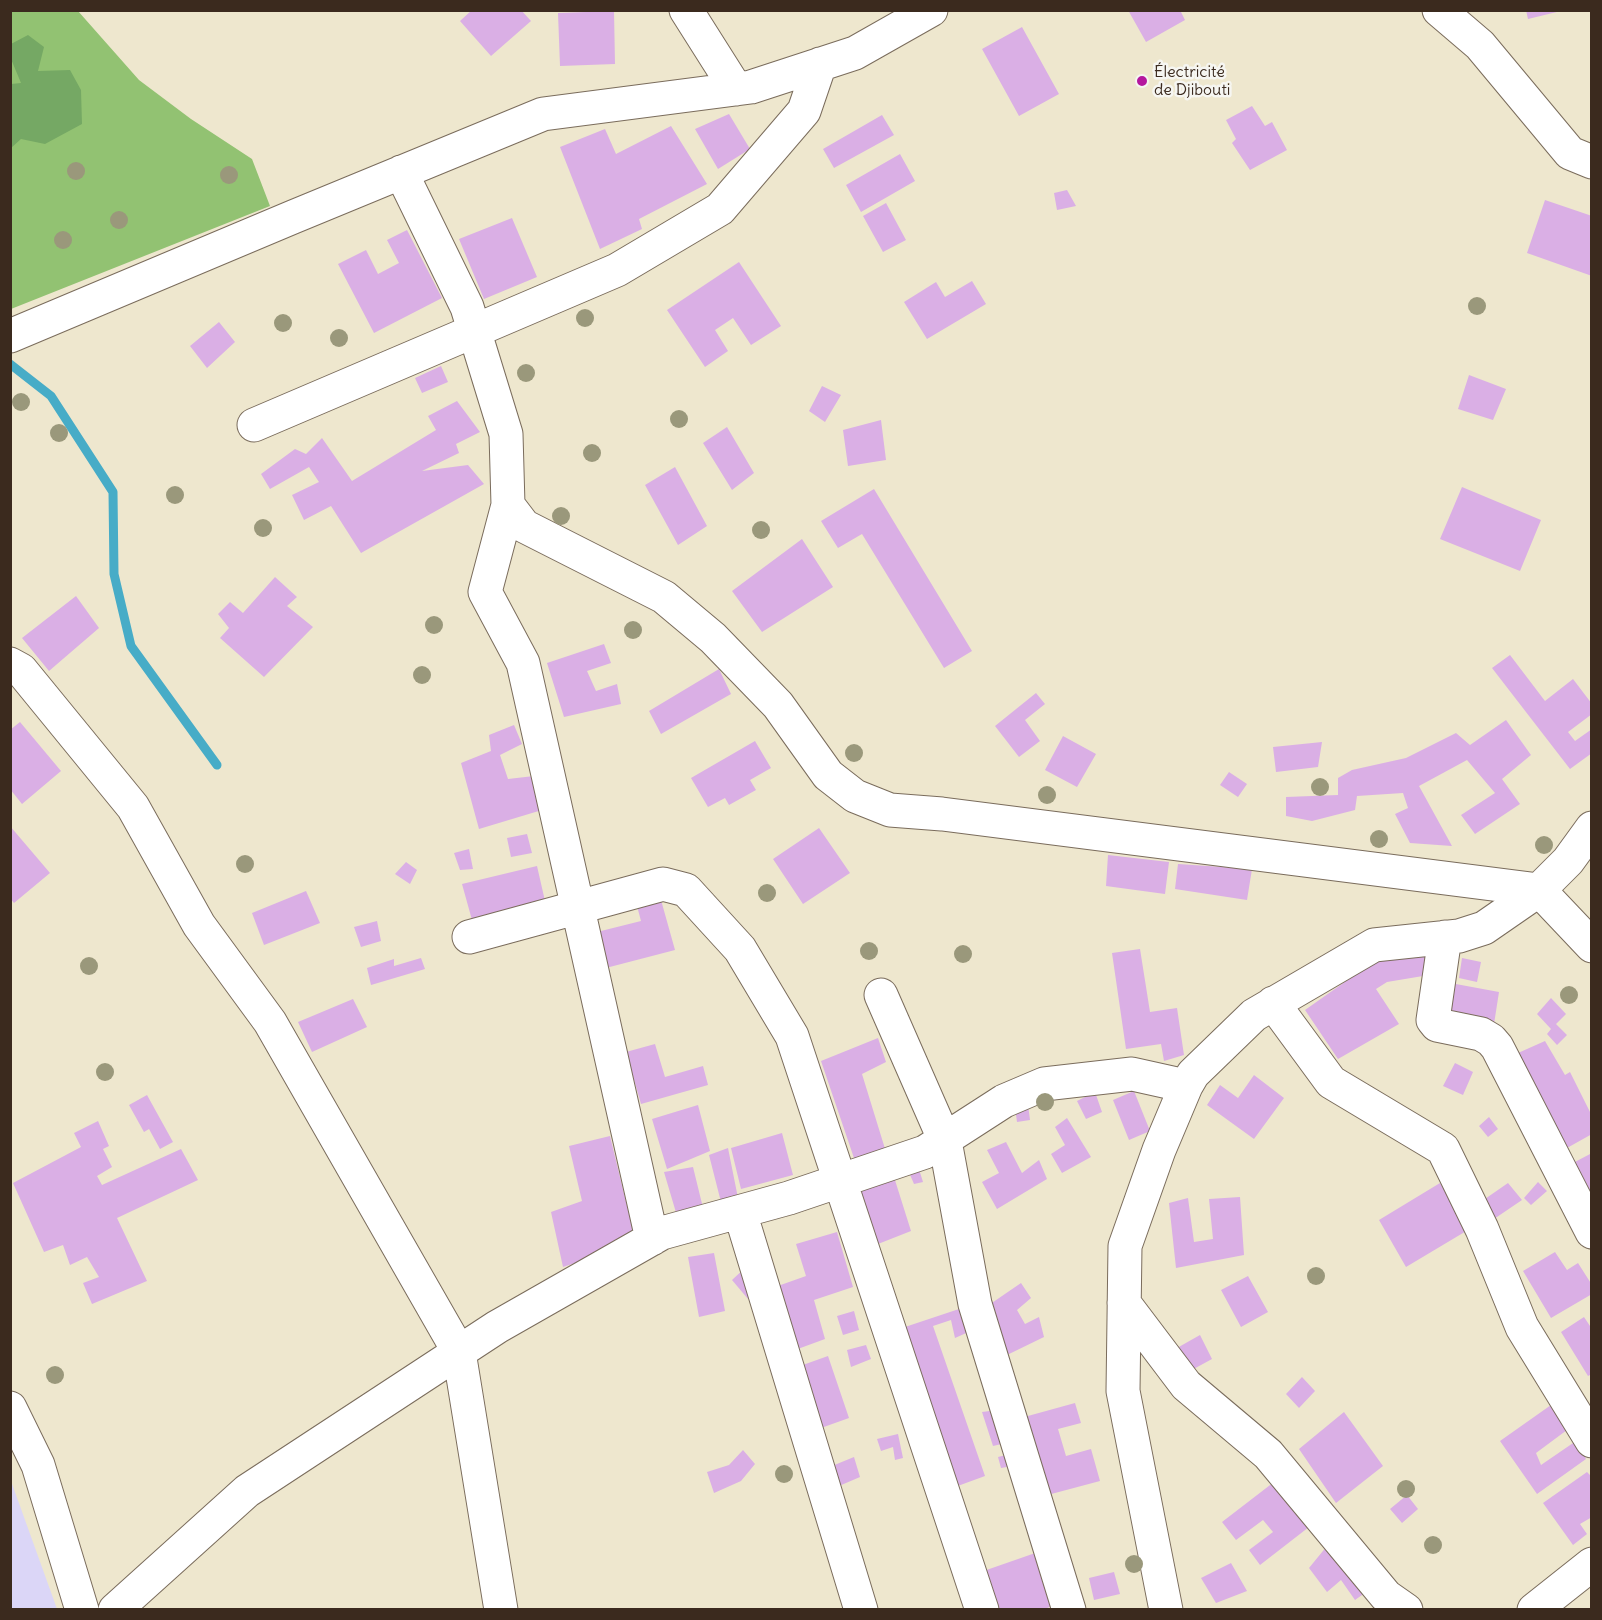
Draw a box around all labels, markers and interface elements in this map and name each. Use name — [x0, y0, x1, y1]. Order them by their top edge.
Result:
place label: Électricité de Djibouti — [1154, 62, 1230, 100]
marker: Électricité de Djibouti — [1135, 74, 1149, 88]

